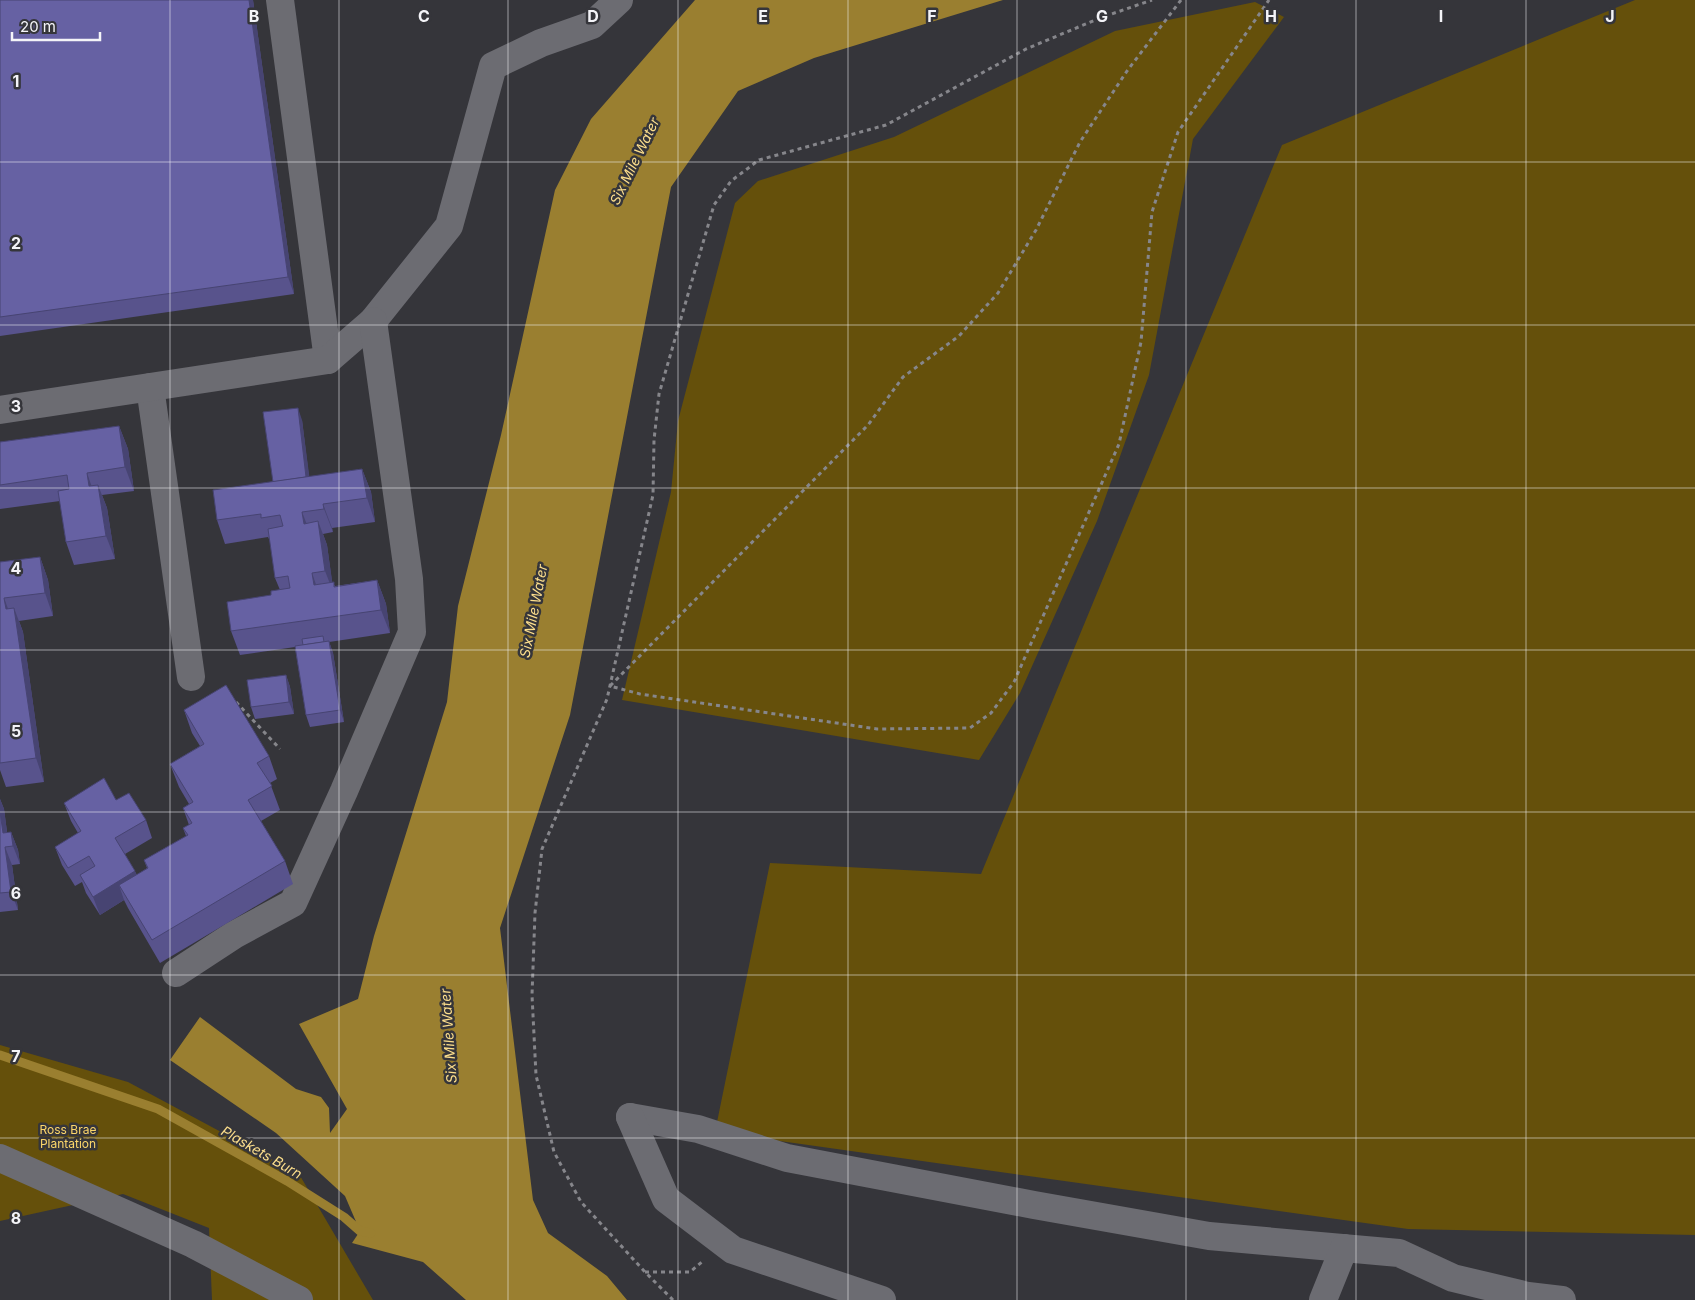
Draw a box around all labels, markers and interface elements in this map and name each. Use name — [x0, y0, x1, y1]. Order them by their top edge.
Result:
text: B — [249, 6, 259, 26]
text: C — [418, 6, 430, 26]
text: D — [587, 6, 599, 26]
text: E — [758, 6, 768, 26]
text: F — [927, 6, 937, 26]
text: G — [1096, 6, 1108, 26]
text: H — [1265, 6, 1277, 26]
text: I — [1439, 6, 1443, 26]
text: J — [1605, 6, 1615, 26]
scale bar — [12, 10, 100, 42]
text: 20 m — [20, 17, 56, 36]
text: 1 — [13, 71, 19, 91]
water label: Six Mile Water — [606, 114, 663, 207]
text: 2 — [11, 233, 21, 253]
text: 3 — [11, 396, 21, 416]
text: 4 — [11, 558, 22, 578]
water label: Six Mile Water — [516, 562, 551, 659]
text: 5 — [11, 721, 21, 741]
text: 6 — [11, 883, 21, 903]
water label: Six Mile Water — [436, 987, 460, 1084]
text: 7 — [11, 1046, 21, 1066]
park label: Ross Brae Plantation — [40, 1122, 96, 1151]
water label: Plaskets Burn — [218, 1122, 306, 1182]
text: 8 — [11, 1208, 21, 1228]

